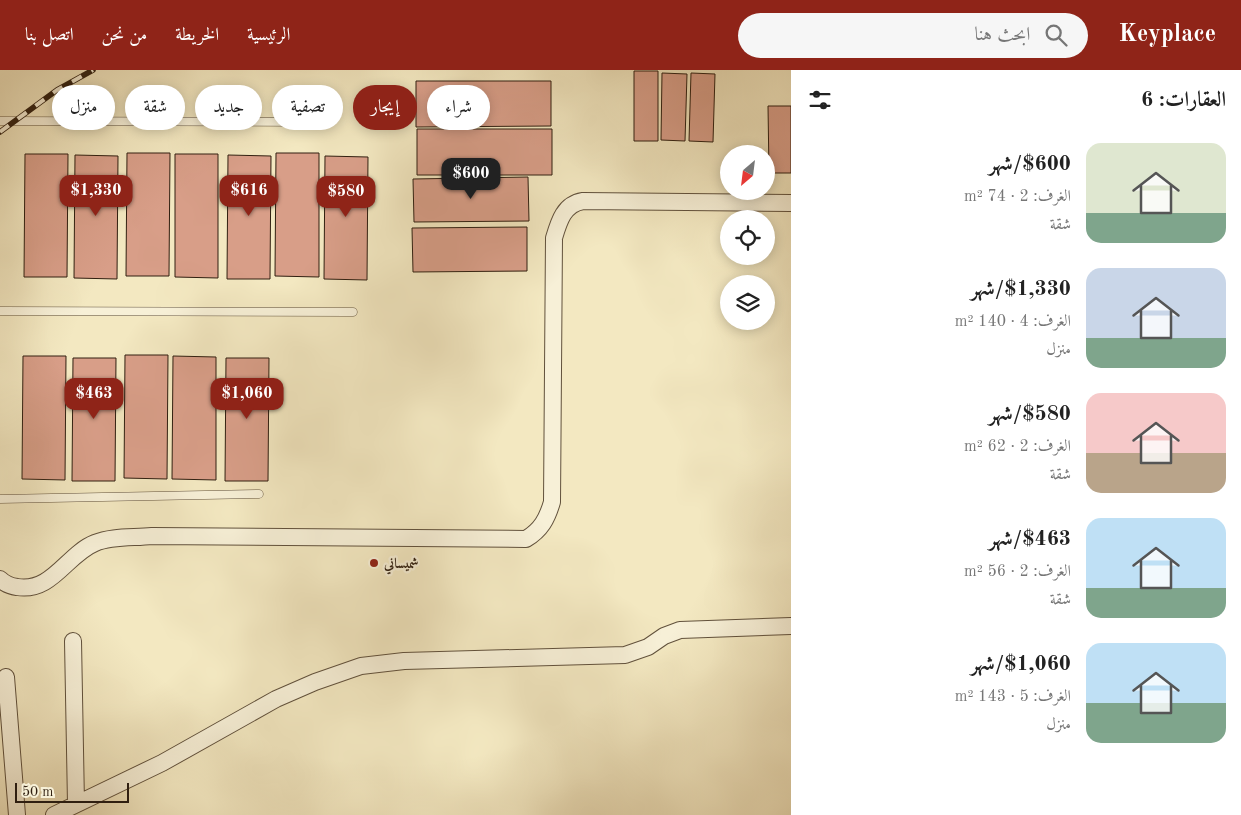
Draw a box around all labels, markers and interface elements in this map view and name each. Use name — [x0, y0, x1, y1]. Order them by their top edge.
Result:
search box — [738, 13, 1088, 58]
icon: search — [1042, 21, 1070, 49]
text: Keyplace — [1118, 23, 1216, 47]
text: اتصل بنا — [25, 26, 74, 44]
text: من نحن — [102, 26, 147, 44]
text: الخريطة — [175, 26, 219, 44]
text: الرئيسية — [247, 26, 290, 44]
text: ابحث هنا — [974, 26, 1030, 45]
chip: منزل — [52, 85, 115, 130]
chip: شقة — [125, 85, 185, 130]
chip: جديد — [195, 85, 262, 130]
chip: تصفية — [272, 85, 343, 130]
chip: إيجار — [353, 85, 417, 130]
chip: شراء — [427, 85, 490, 130]
icon: filters — [806, 86, 834, 114]
text: العقارات: 6 — [1141, 90, 1226, 111]
north arrow — [720, 145, 775, 200]
map controls — [720, 145, 775, 330]
text: $600/شهر — [989, 154, 1071, 175]
pin: $600 — [441, 158, 501, 200]
icon: home — [1126, 163, 1186, 223]
text: $600 — [452, 166, 490, 182]
pin: $1,330 — [55, 174, 137, 217]
pin: $616 — [219, 174, 279, 217]
pin: $580 — [316, 176, 376, 218]
text: $1,330 — [71, 183, 121, 199]
text: $616 — [230, 183, 268, 199]
text: $580 — [327, 184, 365, 200]
text: الغرف: 2 · 74 m² — [964, 189, 1071, 205]
button: locate — [720, 210, 775, 265]
text: شقة — [1050, 217, 1071, 233]
button: layers — [720, 275, 775, 330]
text: $1,330/شهر — [971, 279, 1071, 300]
icon: home — [1126, 288, 1186, 348]
text: الغرف: 4 · 140 m² — [955, 314, 1071, 330]
text: منزل — [1046, 342, 1071, 358]
pin: $463 — [64, 378, 124, 420]
pin: $1,060 — [206, 378, 288, 420]
text: $463 — [75, 386, 113, 402]
text: $1,060 — [222, 386, 272, 402]
text: $580/شهر — [989, 404, 1071, 425]
icon: home — [1126, 413, 1186, 473]
text: الغرف: 2 · 62 m² — [964, 439, 1071, 455]
text: شقة — [1050, 467, 1071, 483]
text: $463/شهر — [989, 529, 1071, 550]
icon: home — [1126, 538, 1186, 598]
marker: شميساني — [368, 557, 380, 569]
place label: شميساني — [383, 557, 419, 575]
text: الغرف: 2 · 56 m² — [964, 564, 1071, 580]
text: شقة — [1050, 592, 1071, 608]
text: $1,060/شهر — [971, 654, 1071, 675]
icon: home — [1126, 663, 1186, 723]
text: الغرف: 5 · 143 m² — [955, 689, 1071, 705]
text: منزل — [1046, 717, 1071, 733]
scale bar — [15, 780, 129, 803]
text: 50 m — [22, 785, 53, 799]

